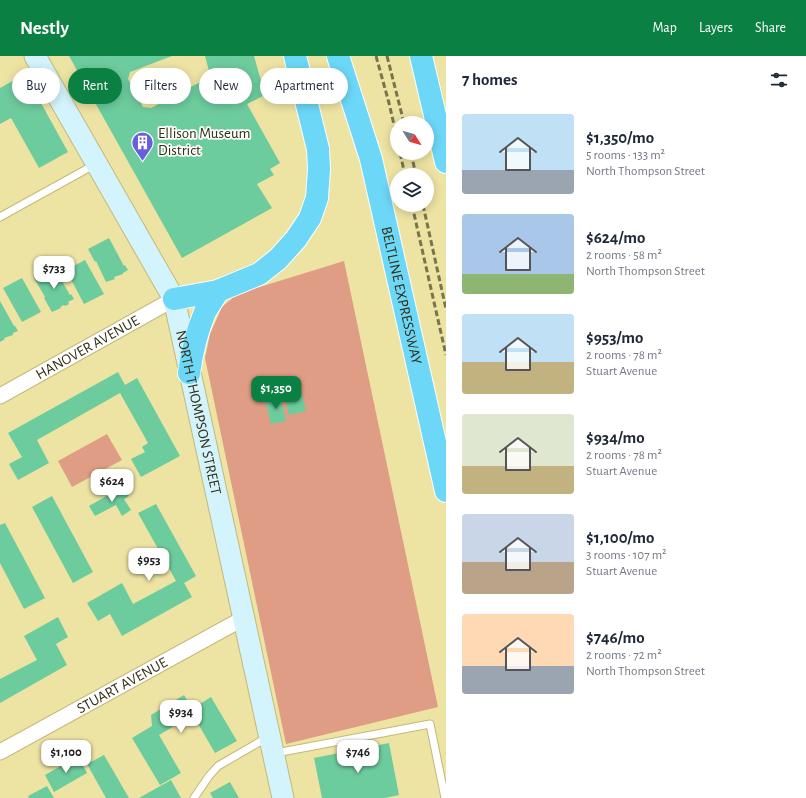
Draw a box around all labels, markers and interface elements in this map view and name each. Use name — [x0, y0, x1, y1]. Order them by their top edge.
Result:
text: Nestly — [20, 19, 69, 38]
text: Map — [652, 21, 677, 35]
text: Layers — [699, 21, 733, 35]
text: Share — [755, 21, 786, 35]
chip: Buy — [12, 68, 60, 104]
chip: Rent — [68, 68, 122, 104]
chip: Filters — [130, 68, 191, 104]
chip: New — [199, 68, 252, 104]
chip: Apartment — [260, 68, 348, 104]
icon: filters — [768, 69, 790, 91]
text: 7 homes — [462, 71, 518, 88]
north arrow — [390, 116, 434, 160]
map controls — [390, 116, 434, 212]
place label: Ellison Museum District — [158, 126, 250, 158]
building icon: Ellison Museum District — [130, 129, 156, 162]
text: $1,350/mo — [586, 129, 654, 146]
icon: home — [494, 130, 542, 178]
text: 5 rooms · 133 m² — [586, 149, 665, 162]
text: North Thompson Street — [586, 165, 705, 178]
button: layers — [390, 168, 434, 212]
street label: BELTLINE EXPRESSWAY — [379, 225, 425, 366]
text: $624/mo — [586, 229, 645, 246]
icon: home — [494, 230, 542, 278]
text: 2 rooms · 58 m² — [586, 249, 662, 262]
pin: $733 — [30, 256, 78, 290]
text: $733 — [43, 262, 65, 275]
text: North Thompson Street — [586, 265, 705, 278]
street label: HANOVER AVENUE — [33, 313, 142, 382]
street label: NORTH THOMPSON STREET — [174, 329, 224, 497]
text: $953/mo — [586, 329, 643, 346]
icon: home — [494, 330, 542, 378]
text: 2 rooms · 78 m² — [586, 349, 662, 362]
text: Stuart Avenue — [586, 365, 657, 378]
pin: $1,350 — [243, 376, 309, 410]
text: $1,350 — [260, 382, 292, 395]
text: $934/mo — [586, 429, 645, 446]
icon: home — [494, 430, 542, 478]
text: 2 rooms · 78 m² — [586, 449, 662, 462]
text: Stuart Avenue — [586, 465, 657, 478]
pin: $624 — [88, 469, 136, 503]
text: $624 — [100, 475, 124, 488]
text: $1,100/mo — [586, 529, 654, 546]
icon: home — [494, 530, 542, 578]
pin: $953 — [125, 548, 173, 582]
text: 3 rooms · 107 m² — [586, 549, 667, 562]
text: $953 — [137, 554, 161, 567]
text: Stuart Avenue — [586, 565, 657, 578]
text: $746/mo — [586, 629, 645, 646]
icon: home — [494, 630, 542, 678]
text: 2 rooms · 72 m² — [586, 649, 662, 662]
street label: STUART AVENUE — [74, 654, 170, 716]
text: North Thompson Street — [586, 665, 705, 678]
pin: $934 — [157, 700, 205, 734]
text: $934 — [169, 706, 193, 719]
pin: $1,100 — [33, 740, 99, 774]
pin: $746 — [334, 740, 382, 774]
text: $1,100 — [50, 746, 82, 759]
text: $746 — [346, 746, 370, 759]

